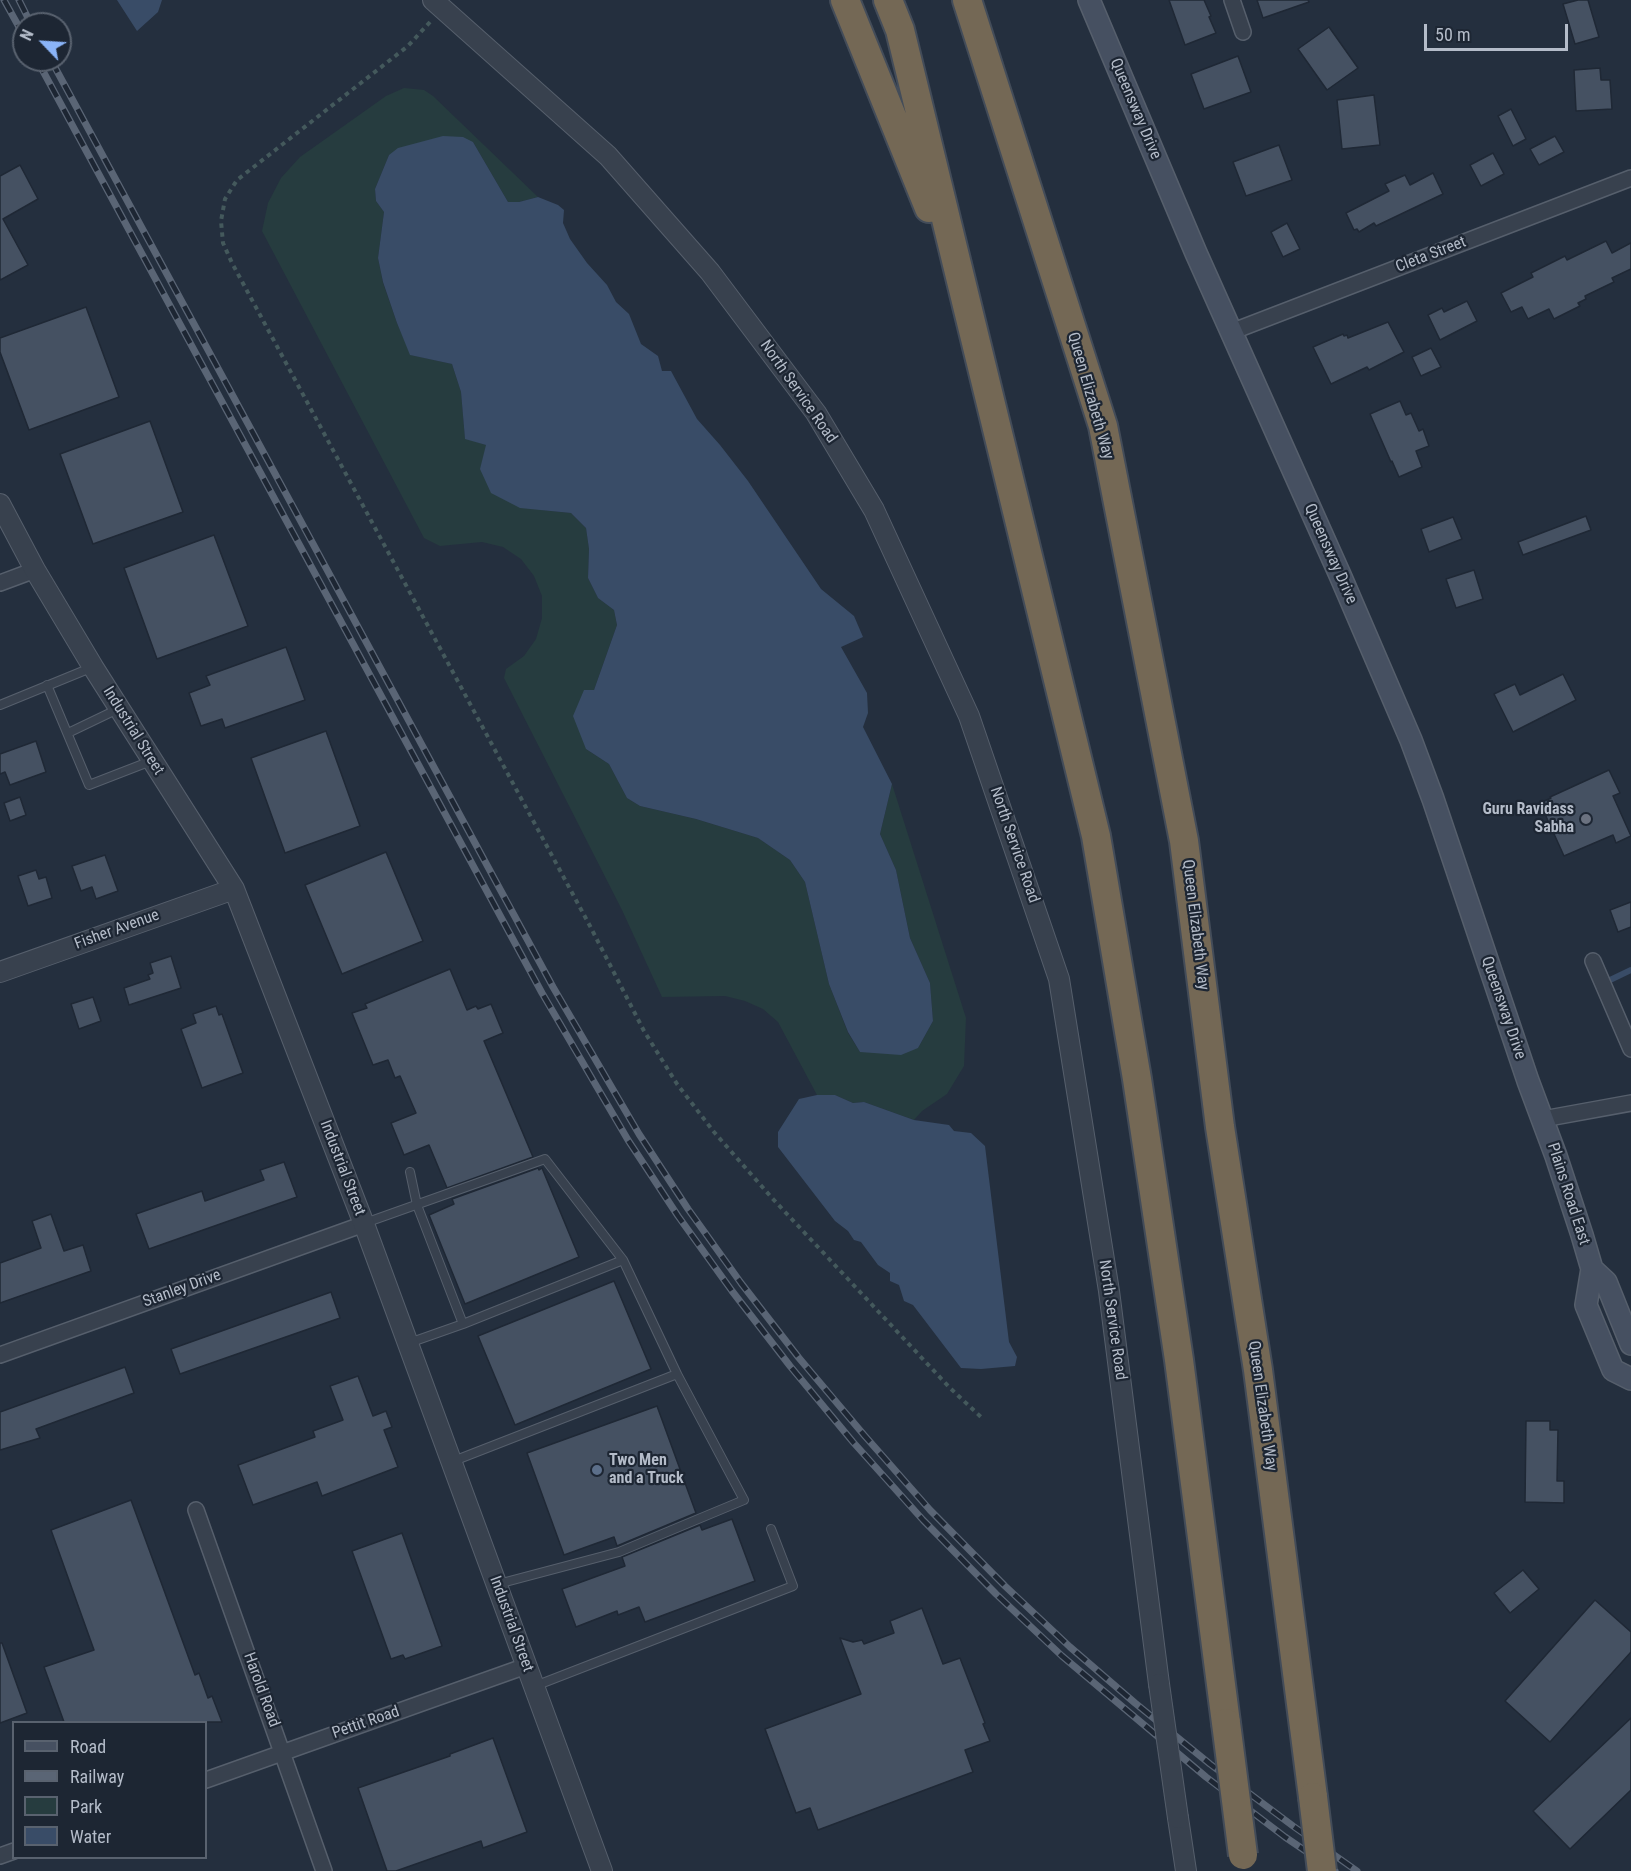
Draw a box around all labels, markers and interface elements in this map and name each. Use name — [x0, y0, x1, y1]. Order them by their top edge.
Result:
north arrow — [12, 12, 72, 72]
scale bar — [1427, 12, 1571, 50]
text: 50 m — [1435, 24, 1470, 45]
text: N — [16, 27, 38, 43]
street label: Queensway Drive — [1105, 56, 1165, 162]
street label: Cleta Street — [1393, 233, 1469, 277]
street label: Queen Elizabeth Way — [1063, 330, 1117, 462]
street label: North Service Road — [755, 337, 841, 447]
street label: Queensway Drive — [1299, 501, 1361, 607]
street label: Industrial Street — [98, 683, 168, 779]
street label: North Service Road — [985, 785, 1043, 905]
place label: Guru Ravidass Sabha — [1482, 800, 1574, 838]
marker: Guru Ravidass Sabha — [1579, 812, 1593, 826]
street label: Queen Elizabeth Way — [1177, 859, 1213, 991]
street label: Fisher Avenue — [72, 906, 162, 954]
street label: Queensway Drive — [1476, 954, 1530, 1062]
street label: Industrial Street — [315, 1118, 369, 1218]
street label: Plains Road East — [1542, 1141, 1594, 1247]
street label: North Service Road — [1094, 1259, 1130, 1381]
street label: Stanley Drive — [140, 1266, 224, 1312]
street label: Queen Elizabeth Way — [1243, 1340, 1281, 1472]
place label: Two Men and a Truck — [609, 1451, 684, 1489]
marker: Two Men and a Truck — [590, 1463, 604, 1477]
street label: Industrial Street — [485, 1573, 537, 1675]
street label: Harold Road — [239, 1650, 283, 1730]
street label: Pettit Road — [330, 1703, 402, 1743]
legend — [12, 1721, 207, 1859]
text: Road — [70, 1736, 106, 1757]
text: Railway — [70, 1766, 124, 1787]
text: Park — [70, 1796, 102, 1817]
text: Water — [70, 1826, 111, 1847]

